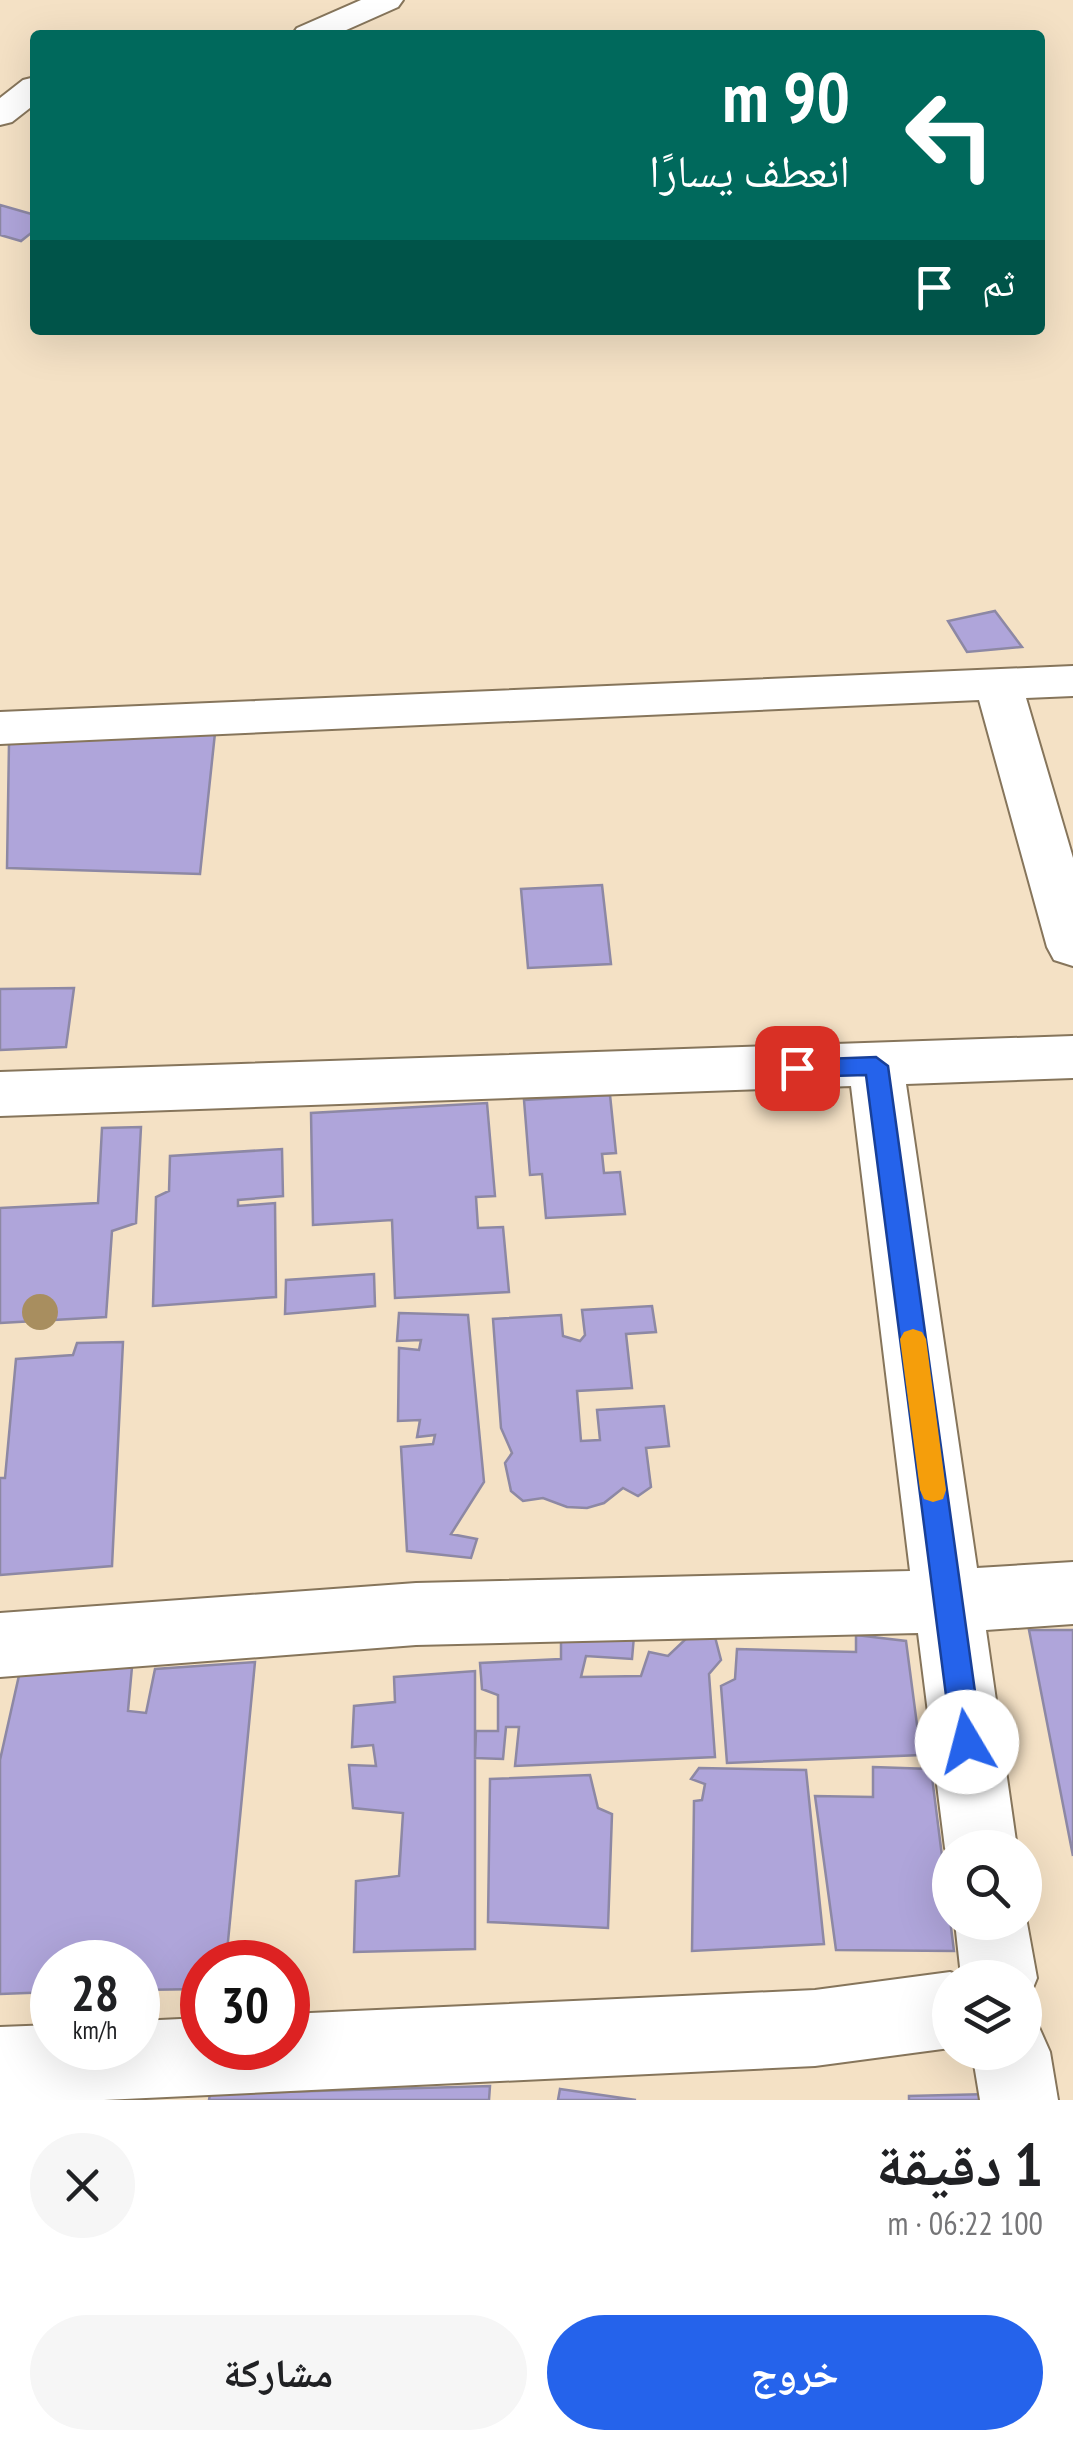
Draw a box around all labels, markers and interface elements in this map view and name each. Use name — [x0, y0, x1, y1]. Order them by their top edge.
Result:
text: 90 m — [722, 51, 850, 141]
icon: left — [885, 70, 1015, 200]
text: انعطف يسارًا — [649, 141, 850, 199]
text: ثم — [982, 257, 1015, 306]
icon: arrive — [907, 260, 962, 315]
pin — [755, 1026, 840, 1111]
icon: arrive — [770, 1041, 825, 1096]
position arrow — [915, 1690, 1019, 1794]
map controls — [932, 1830, 1042, 2070]
button: search — [932, 1830, 1042, 1940]
speed limit sign: 30 — [180, 1940, 310, 2070]
text: 28 — [71, 1960, 119, 2025]
button: layers — [932, 1960, 1042, 2070]
text: km/h — [73, 2014, 117, 2046]
text: 1 دقيقة — [876, 2125, 1043, 2203]
button: close — [30, 2133, 135, 2238]
text: 100 m · 06:22 — [888, 2202, 1043, 2244]
button: مشاركة — [30, 2315, 527, 2430]
button: خروج — [547, 2315, 1043, 2430]

